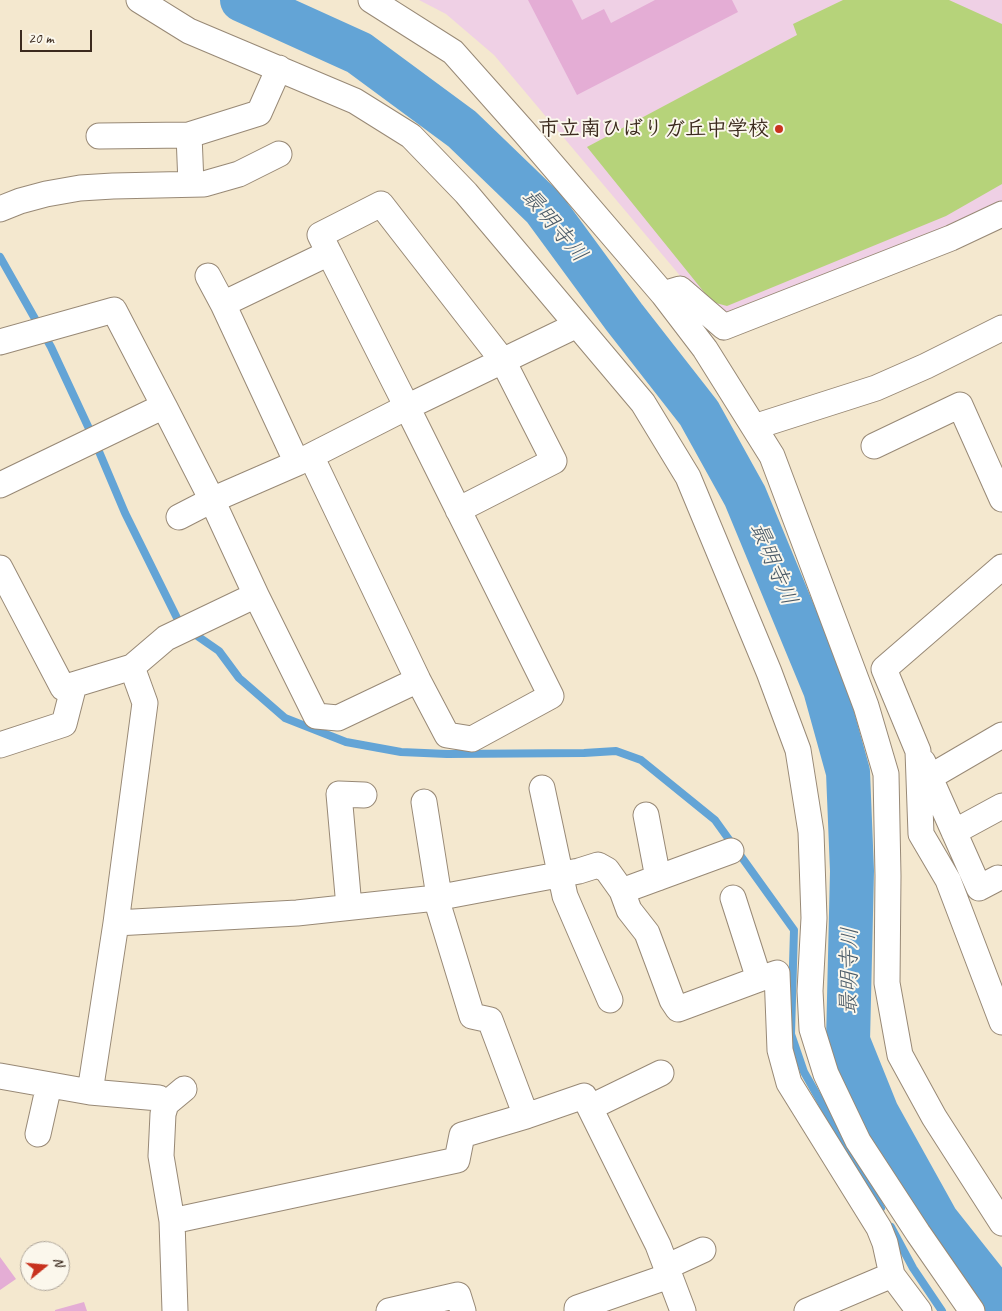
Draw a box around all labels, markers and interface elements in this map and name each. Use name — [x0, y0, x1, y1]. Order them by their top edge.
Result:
scale bar — [22, 20, 95, 52]
text: 20 m — [28, 29, 54, 48]
place label: 市立南ひばりガ丘中学校 — [538, 116, 769, 142]
marker: 市立南ひばりガ丘中学校 — [773, 123, 785, 135]
water label: 最明寺川 — [516, 184, 592, 268]
water label: 最明寺川 — [744, 518, 802, 610]
water label: 最明寺川 — [836, 927, 864, 1015]
north arrow — [20, 1241, 70, 1291]
text: N — [49, 1255, 68, 1268]

